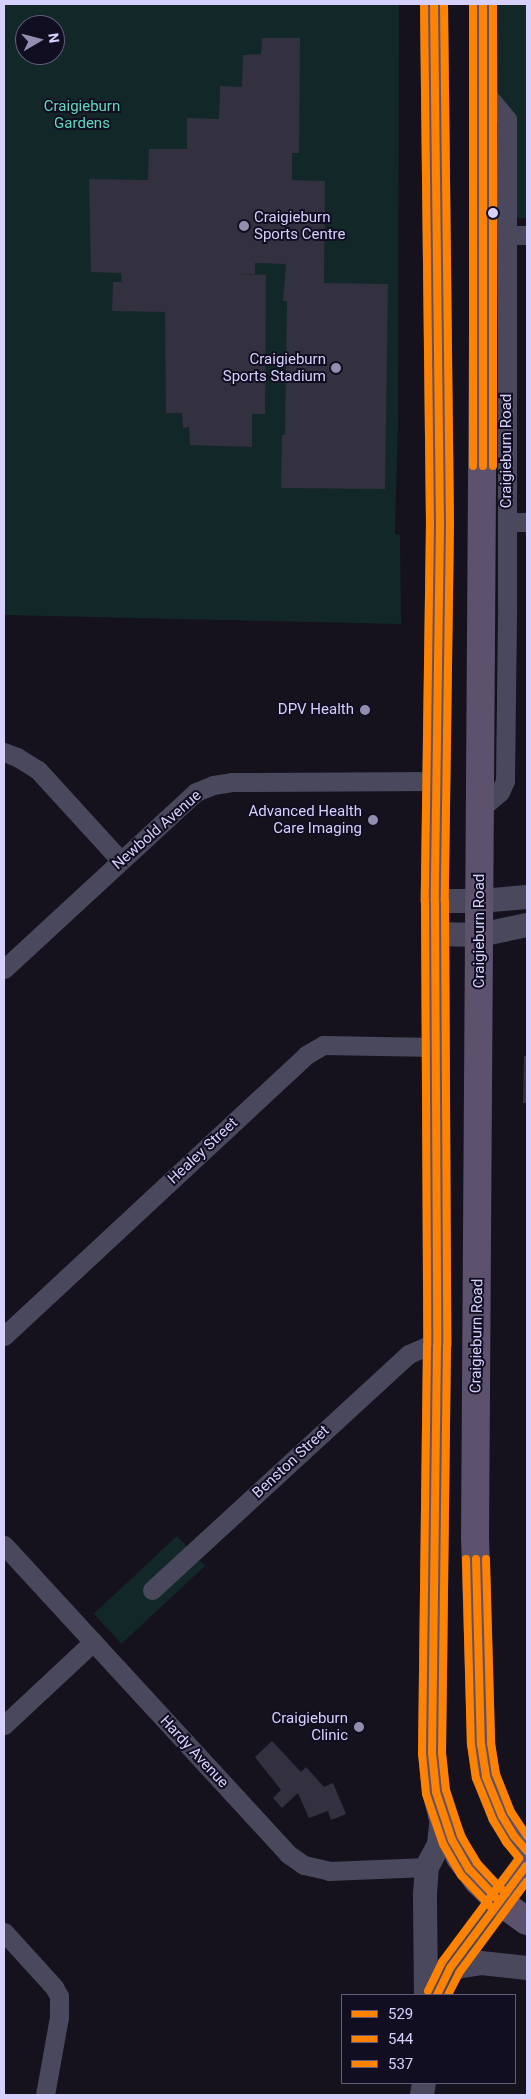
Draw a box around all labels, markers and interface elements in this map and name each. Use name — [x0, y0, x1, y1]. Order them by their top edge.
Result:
north arrow — [15, 15, 65, 65]
text: N — [45, 32, 62, 44]
park label: Craigieburn Gardens — [44, 97, 120, 132]
place label: Craigieburn Sports Centre — [254, 208, 346, 243]
unlabelled marker — [488, 208, 498, 218]
marker: Craigieburn Sports Centre — [238, 220, 250, 232]
place label: Craigieburn Sports Stadium — [223, 350, 326, 385]
marker: Craigieburn Sports Stadium — [330, 362, 342, 374]
street label: Craigieburn Road — [498, 394, 516, 508]
place label: DPV Health — [278, 701, 354, 719]
marker: DPV Health — [358, 703, 372, 717]
street label: Newbold Avenue — [109, 787, 205, 873]
place label: Advanced Health Care Imaging — [249, 802, 362, 837]
marker: Advanced Health Care Imaging — [366, 813, 380, 827]
street label: Craigieburn Road — [471, 874, 489, 988]
street label: Healey Street — [164, 1114, 242, 1188]
street label: Craigieburn Road — [467, 1279, 487, 1393]
street label: Benston Street — [249, 1422, 333, 1502]
place label: Craigieburn Clinic — [272, 1709, 348, 1744]
street label: Hardy Avenue — [156, 1712, 232, 1792]
marker: Craigieburn Clinic — [352, 1720, 366, 1734]
legend — [341, 1994, 516, 2084]
text: 529 — [388, 2005, 413, 2023]
text: 544 — [388, 2030, 413, 2048]
text: 537 — [388, 2055, 413, 2073]

